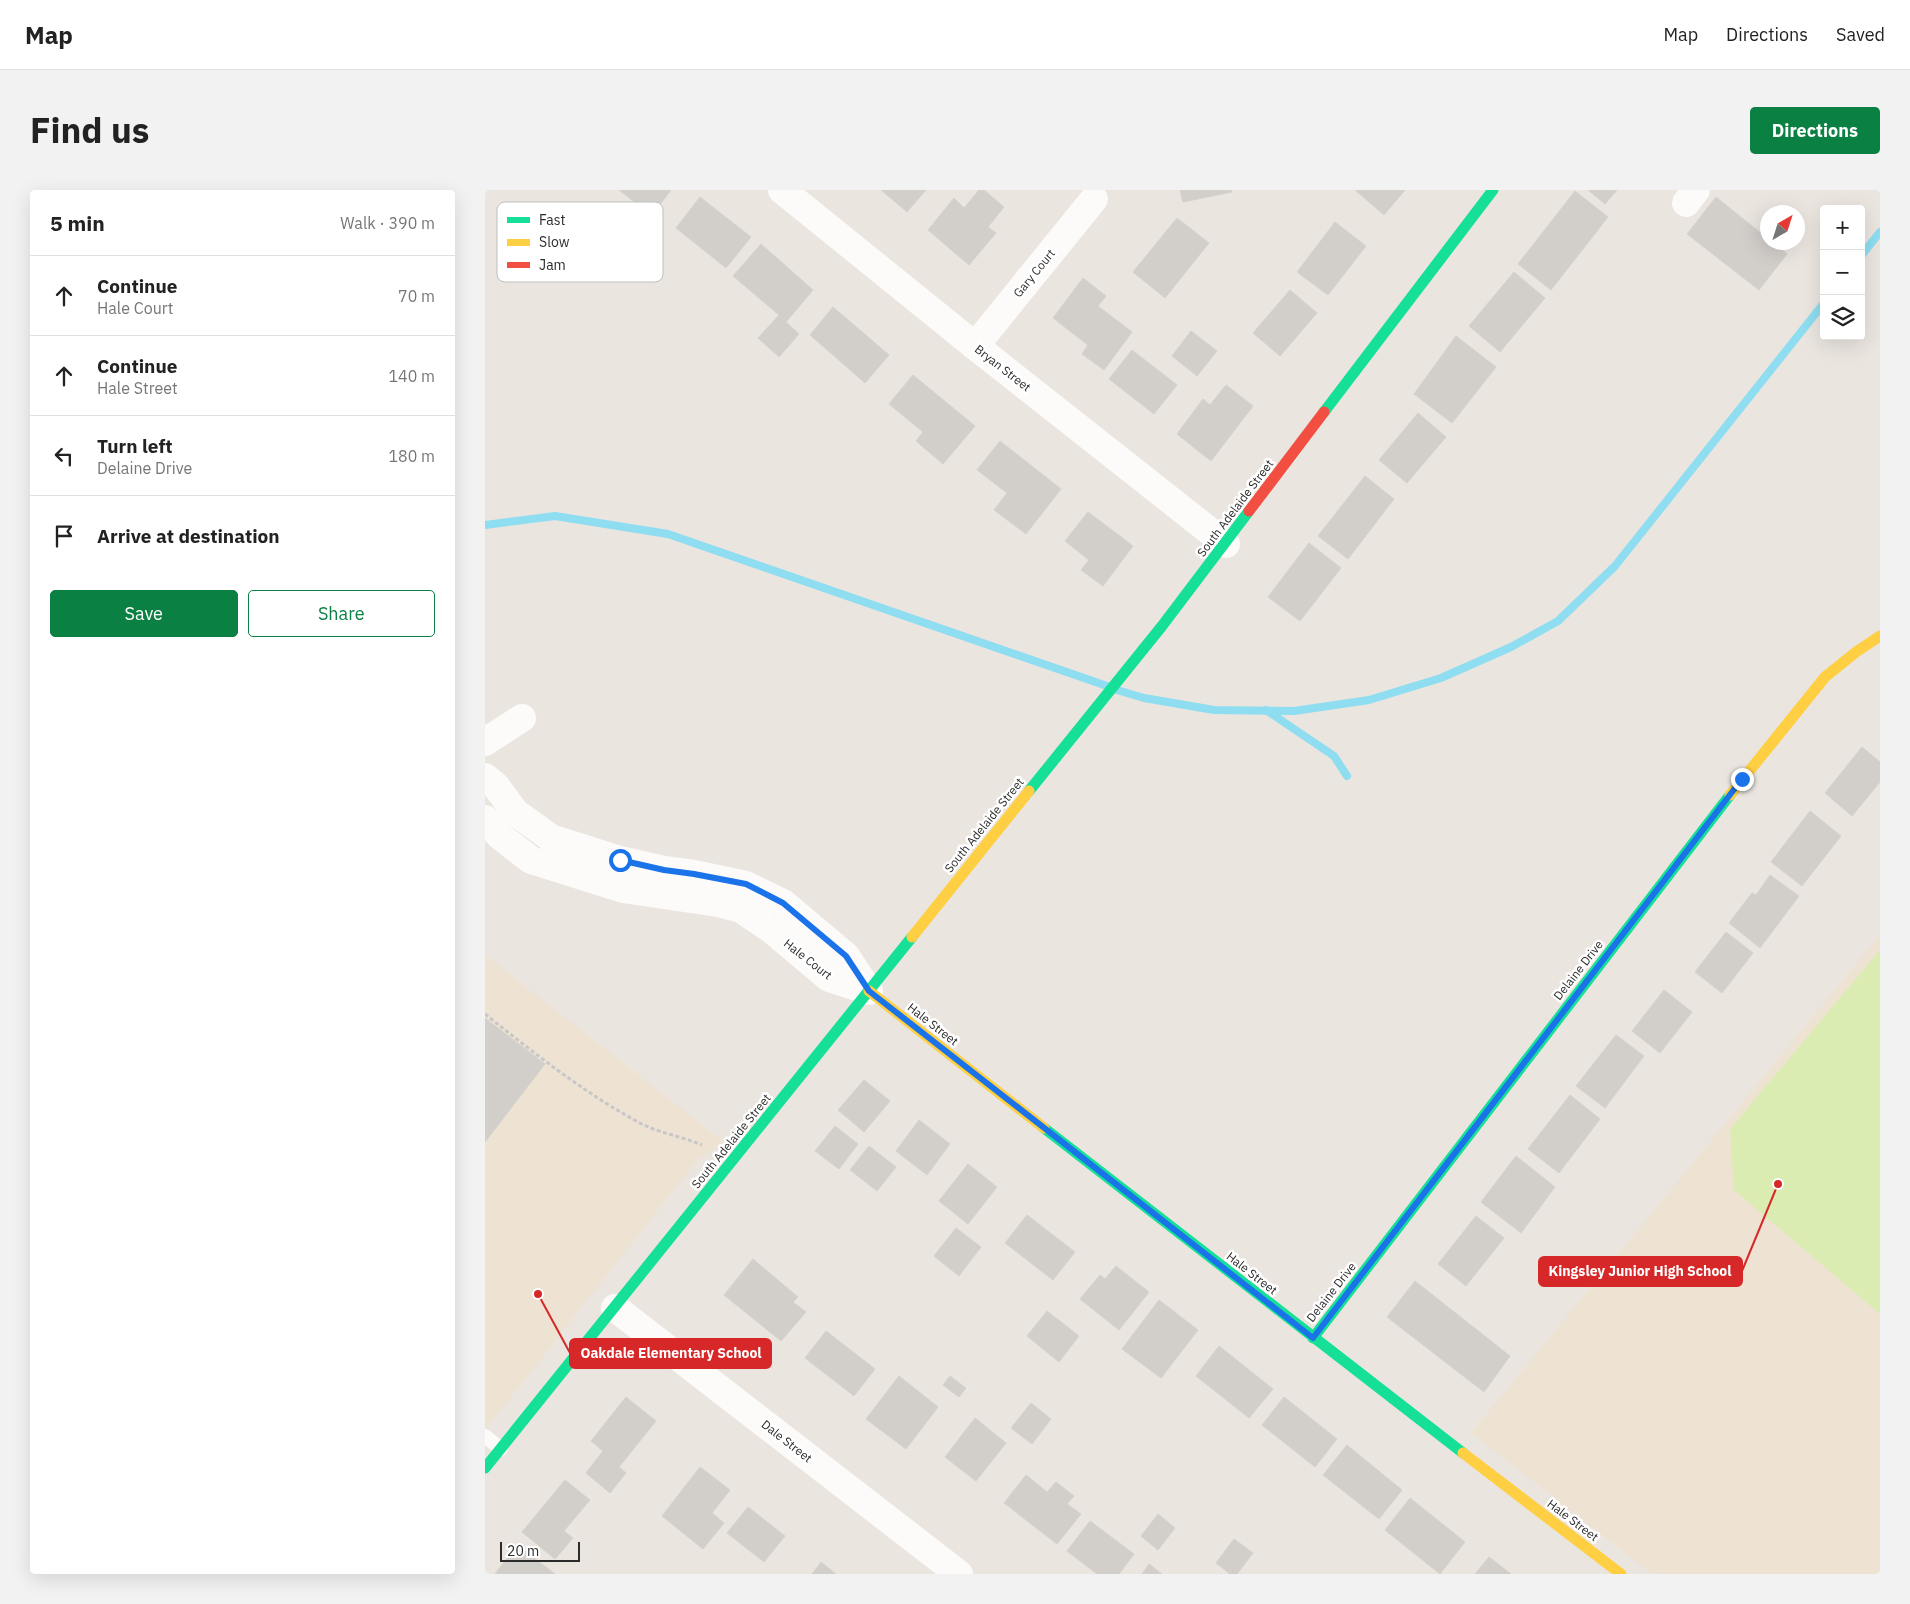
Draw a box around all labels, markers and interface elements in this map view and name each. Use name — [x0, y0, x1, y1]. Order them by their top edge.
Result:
text: Map — [25, 19, 73, 51]
text: Map — [1663, 23, 1698, 46]
text: Directions — [1726, 23, 1808, 46]
text: Saved — [1836, 23, 1885, 46]
text: Find us — [30, 107, 149, 153]
button: Directions — [1750, 107, 1880, 154]
legend — [497, 202, 663, 282]
north arrow — [1760, 205, 1805, 250]
map controls — [1820, 205, 1865, 340]
button: + — [1820, 205, 1865, 250]
text: 5 min — [50, 209, 105, 237]
text: Fast — [539, 211, 565, 229]
text: Walk · 390 m — [340, 213, 435, 233]
text: Slow — [539, 233, 570, 251]
street label: Gary Court — [1010, 246, 1058, 300]
button: − — [1820, 250, 1865, 295]
text: Jam — [539, 256, 566, 274]
text: Continue — [97, 274, 177, 298]
icon: ahead — [50, 282, 78, 310]
text: 70 m — [398, 286, 435, 306]
button: layers — [1820, 295, 1865, 340]
text: Hale Court — [97, 298, 173, 318]
street label: Bryan Street — [972, 341, 1034, 395]
text: Continue — [97, 354, 177, 378]
icon: ahead — [50, 362, 78, 390]
text: 140 m — [388, 366, 435, 386]
text: Hale Street — [97, 378, 178, 398]
text: Turn left — [97, 434, 173, 458]
icon: left — [50, 442, 78, 470]
text: 180 m — [388, 446, 435, 466]
street label: South Adelaide Street — [1194, 457, 1276, 559]
text: Delaine Drive — [97, 458, 192, 478]
icon: arrive — [50, 522, 78, 550]
text: Arrive at destination — [97, 524, 280, 548]
button: Save — [50, 590, 238, 637]
button: Share — [248, 590, 435, 637]
route end — [1731, 768, 1754, 791]
street label: South Adelaide Street — [941, 775, 1027, 875]
route start — [609, 849, 632, 872]
street label: Hale Court — [781, 935, 835, 983]
street label: Delaine Drive — [1550, 937, 1606, 1003]
street label: Hale Street — [905, 999, 961, 1049]
street label: South Adelaide Street — [688, 1091, 774, 1191]
street label: Hale Street — [1224, 1248, 1280, 1298]
callout: Kingsley Junior High School — [1539, 1257, 1742, 1286]
street label: Delaine Drive — [1303, 1259, 1359, 1325]
text: Kingsley Junior High School — [1549, 1262, 1731, 1280]
callout: Oakdale Elementary School — [570, 1339, 771, 1368]
text: Oakdale Elementary School — [580, 1344, 762, 1362]
street label: Dale Street — [759, 1417, 815, 1465]
street label: Hale Street — [1544, 1496, 1602, 1544]
scale bar — [500, 1539, 580, 1562]
text: 20 m — [507, 1542, 539, 1560]

